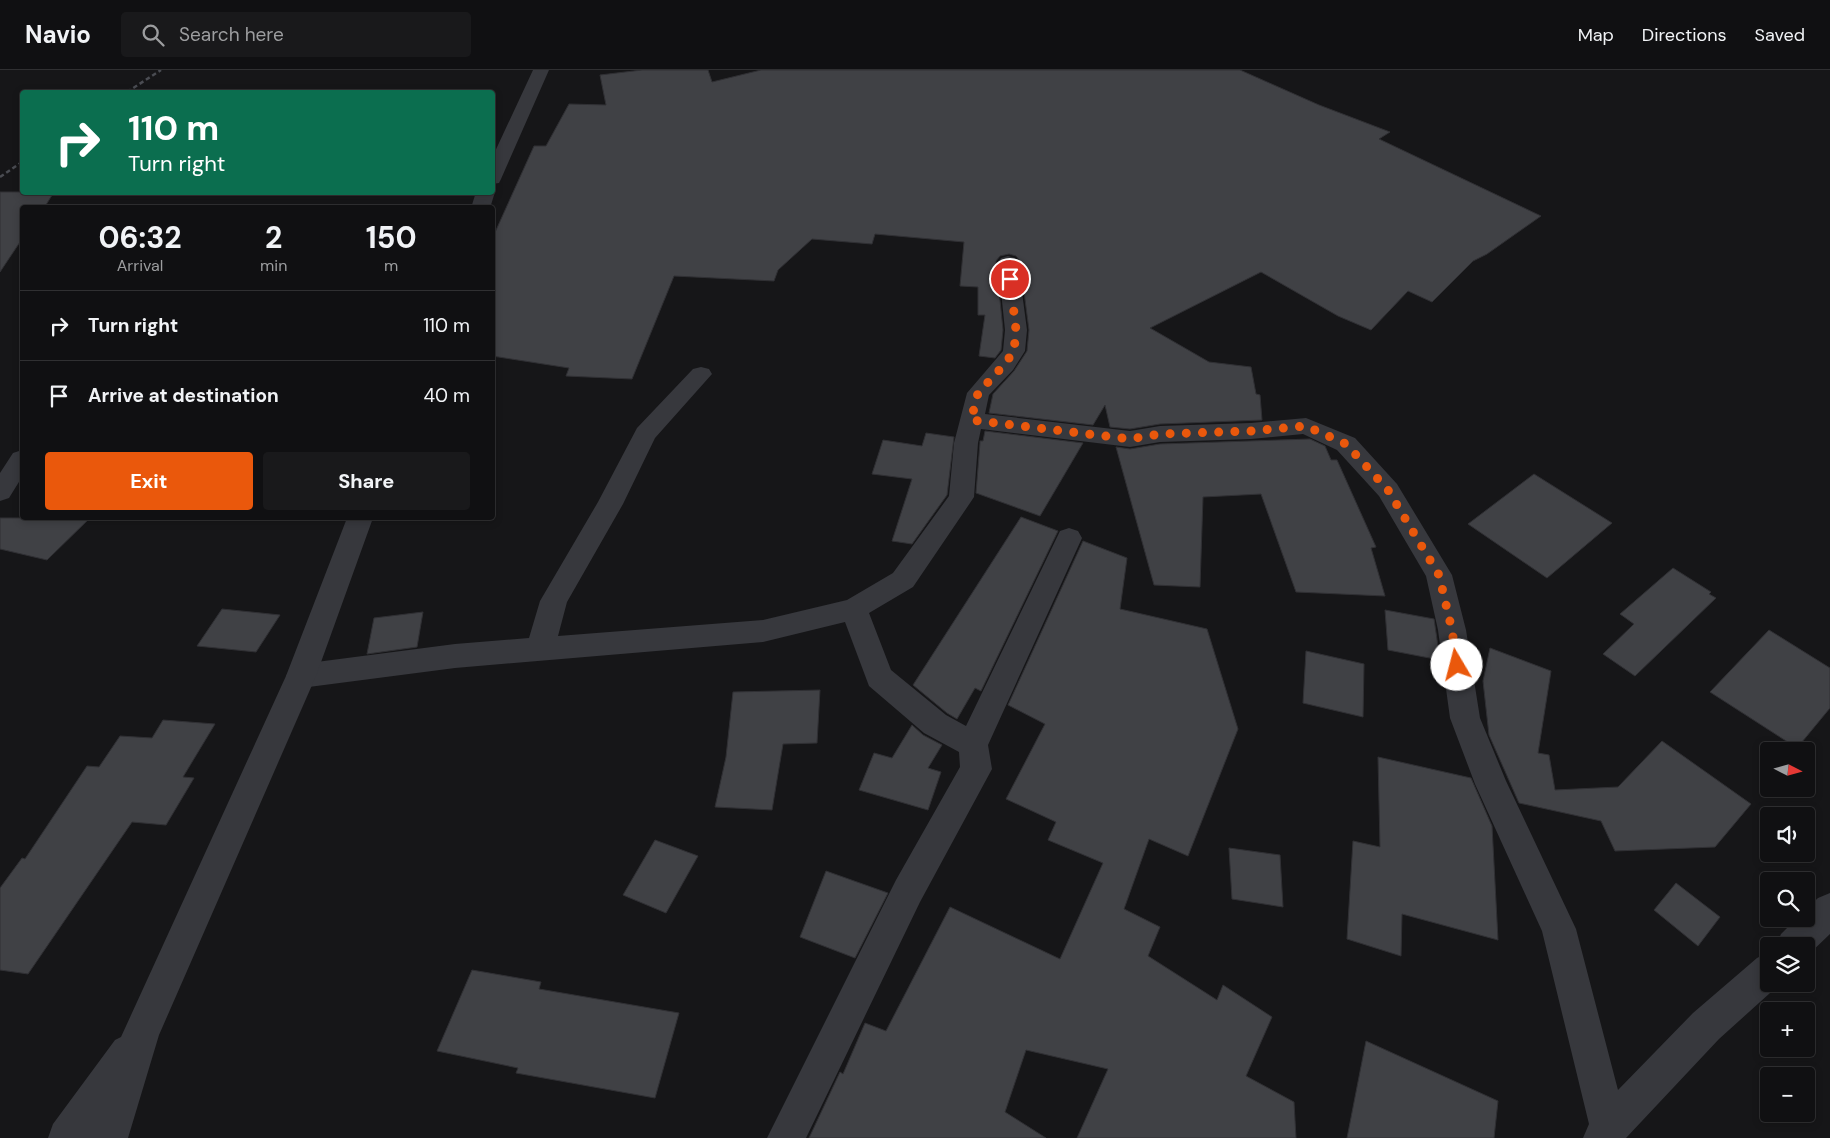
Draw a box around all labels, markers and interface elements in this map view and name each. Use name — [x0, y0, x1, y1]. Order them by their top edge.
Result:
search box — [121, 12, 471, 57]
text: Navio — [25, 19, 91, 50]
icon: search — [139, 21, 167, 49]
text: Search here — [179, 22, 284, 47]
text: Map — [1578, 23, 1614, 47]
text: Directions — [1642, 23, 1727, 47]
text: Saved — [1755, 23, 1805, 47]
text: 110 m — [128, 105, 219, 151]
icon: right — [45, 110, 110, 175]
text: Turn right — [128, 149, 225, 178]
text: 06:32 — [98, 218, 182, 257]
text: 2 — [265, 218, 282, 257]
text: 150 — [366, 218, 417, 257]
text: Arrival — [117, 255, 163, 276]
text: min — [260, 255, 287, 276]
text: m — [384, 255, 398, 276]
pin — [989, 258, 1031, 300]
icon: arrive — [996, 265, 1024, 293]
icon: right — [45, 312, 73, 340]
text: Turn right — [88, 313, 178, 338]
text: 110 m — [423, 313, 470, 338]
icon: arrive — [45, 382, 73, 410]
text: Arrive at destination — [88, 383, 279, 408]
text: 40 m — [423, 383, 470, 408]
button: Exit — [45, 452, 253, 510]
button: Share — [263, 452, 470, 510]
position arrow — [1430, 638, 1482, 690]
north arrow — [1760, 742, 1815, 798]
map controls — [1760, 742, 1815, 1122]
button: sound — [1760, 807, 1815, 862]
button: search — [1760, 872, 1815, 927]
button: layers — [1760, 937, 1815, 992]
button: + — [1760, 1002, 1815, 1057]
button: − — [1760, 1067, 1815, 1122]

